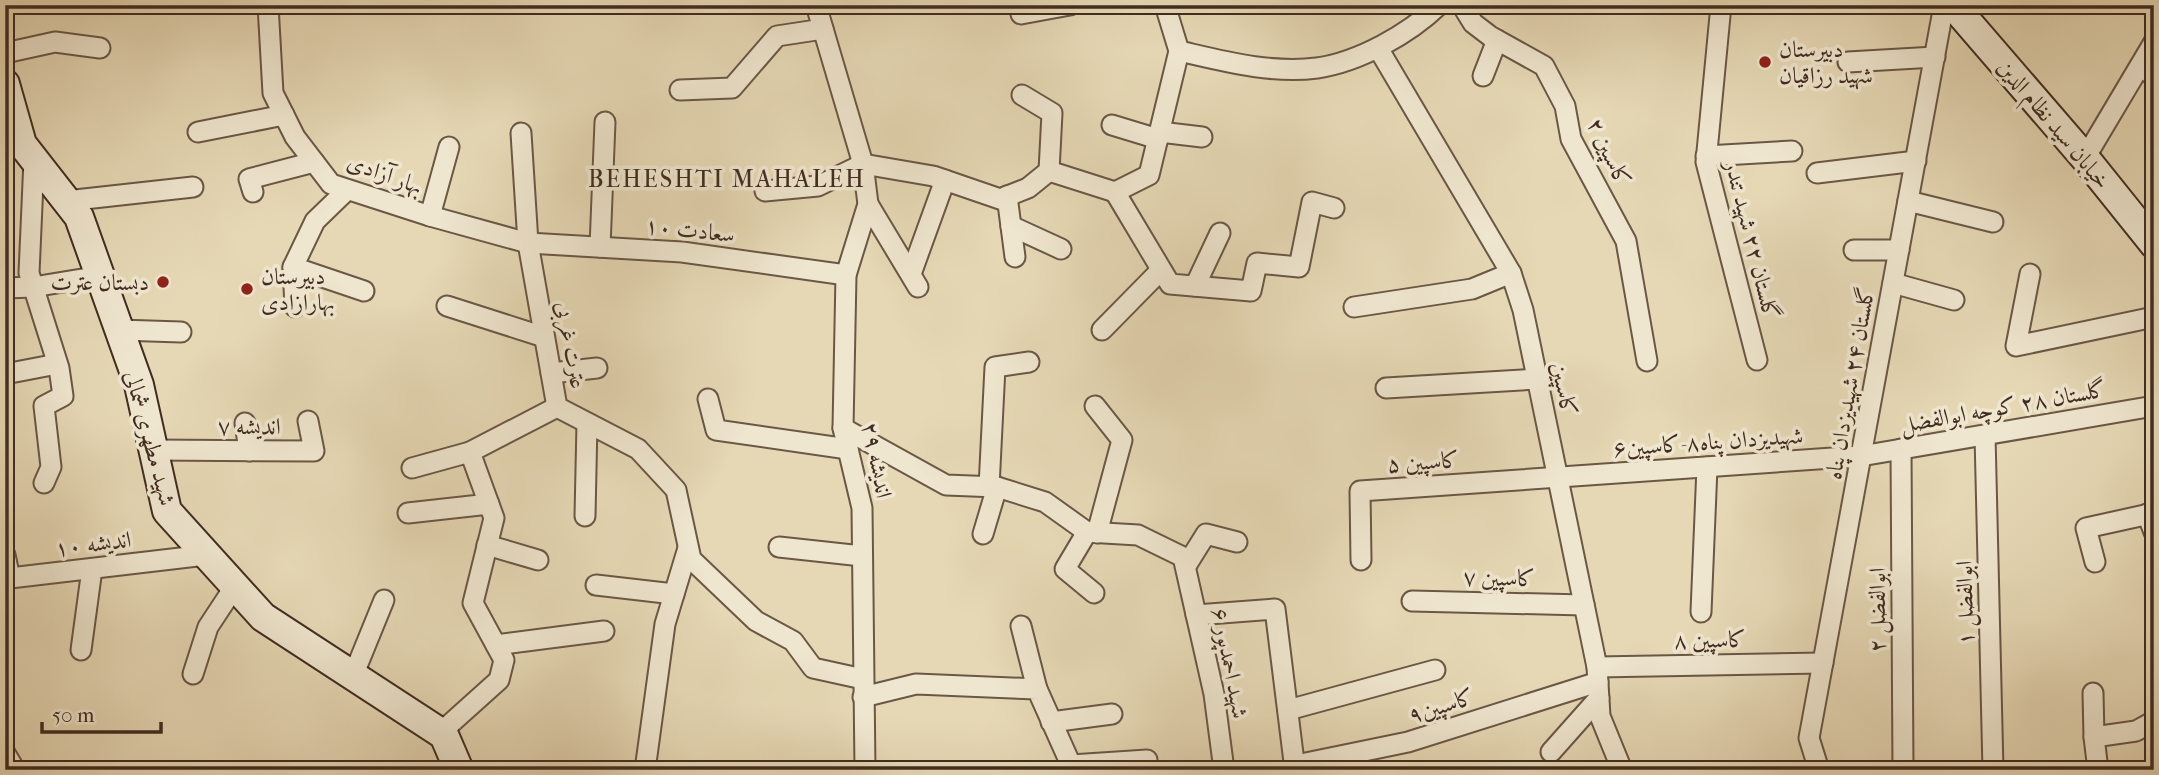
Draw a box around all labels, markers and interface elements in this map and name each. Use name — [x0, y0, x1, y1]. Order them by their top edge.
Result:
place label: دبیرستان شهید رزاقیان — [1779, 36, 1873, 90]
street label: خیابان سید نظام الدین — [1987, 53, 2116, 198]
marker: دبیرستان شهید رزاقیان — [1757, 54, 1773, 70]
street label: کاسپین ۲ — [1580, 114, 1637, 191]
street label: بهار آزادی — [343, 148, 427, 201]
street label: گلستان ۲۲ شهید تندر — [1718, 156, 1786, 323]
district label: BEHESHTI MAHALEH — [588, 165, 866, 193]
street label: سعادت ۱۰ — [644, 212, 736, 248]
place label: دبیرستان بهارازادی — [261, 263, 335, 317]
place label: دبستان عترت — [50, 269, 149, 296]
marker: دبستان عترت — [155, 274, 171, 290]
marker: دبیرستان بهارازادی — [239, 281, 255, 297]
street label: گلستان ۲۴ شهیدیزدان پناه — [1819, 284, 1883, 482]
street label: عترت غربی — [548, 299, 592, 391]
street label: کاسپین — [1544, 360, 1582, 418]
street label: شهید مطهری شمالی — [118, 368, 181, 509]
street label: گلستان ۲۸ کوچه ابوالفضل — [1898, 375, 2109, 441]
street label: اندیشه ۷ — [217, 413, 281, 440]
street label: اندیشه ۲۹ — [856, 420, 898, 500]
street label: شهیدیزدان پناه۸-کاسپین۶ — [1612, 422, 1804, 465]
street label: کاسپین ۵ — [1386, 446, 1460, 480]
street label: اندیشه ۱۰ — [53, 526, 133, 562]
street label: ابوالفضل ۱ — [1951, 560, 1982, 646]
street label: کاسپین ۷ — [1463, 564, 1535, 594]
street label: ابوالفضل ۲ — [1864, 568, 1894, 652]
street label: شهید احمدپور ۶ — [1203, 605, 1254, 721]
street label: کاسپین ۸ — [1674, 626, 1746, 656]
street label: کاسپین۹ — [1405, 683, 1478, 731]
scale bar — [42, 691, 161, 735]
text: 50 m — [52, 703, 95, 727]

